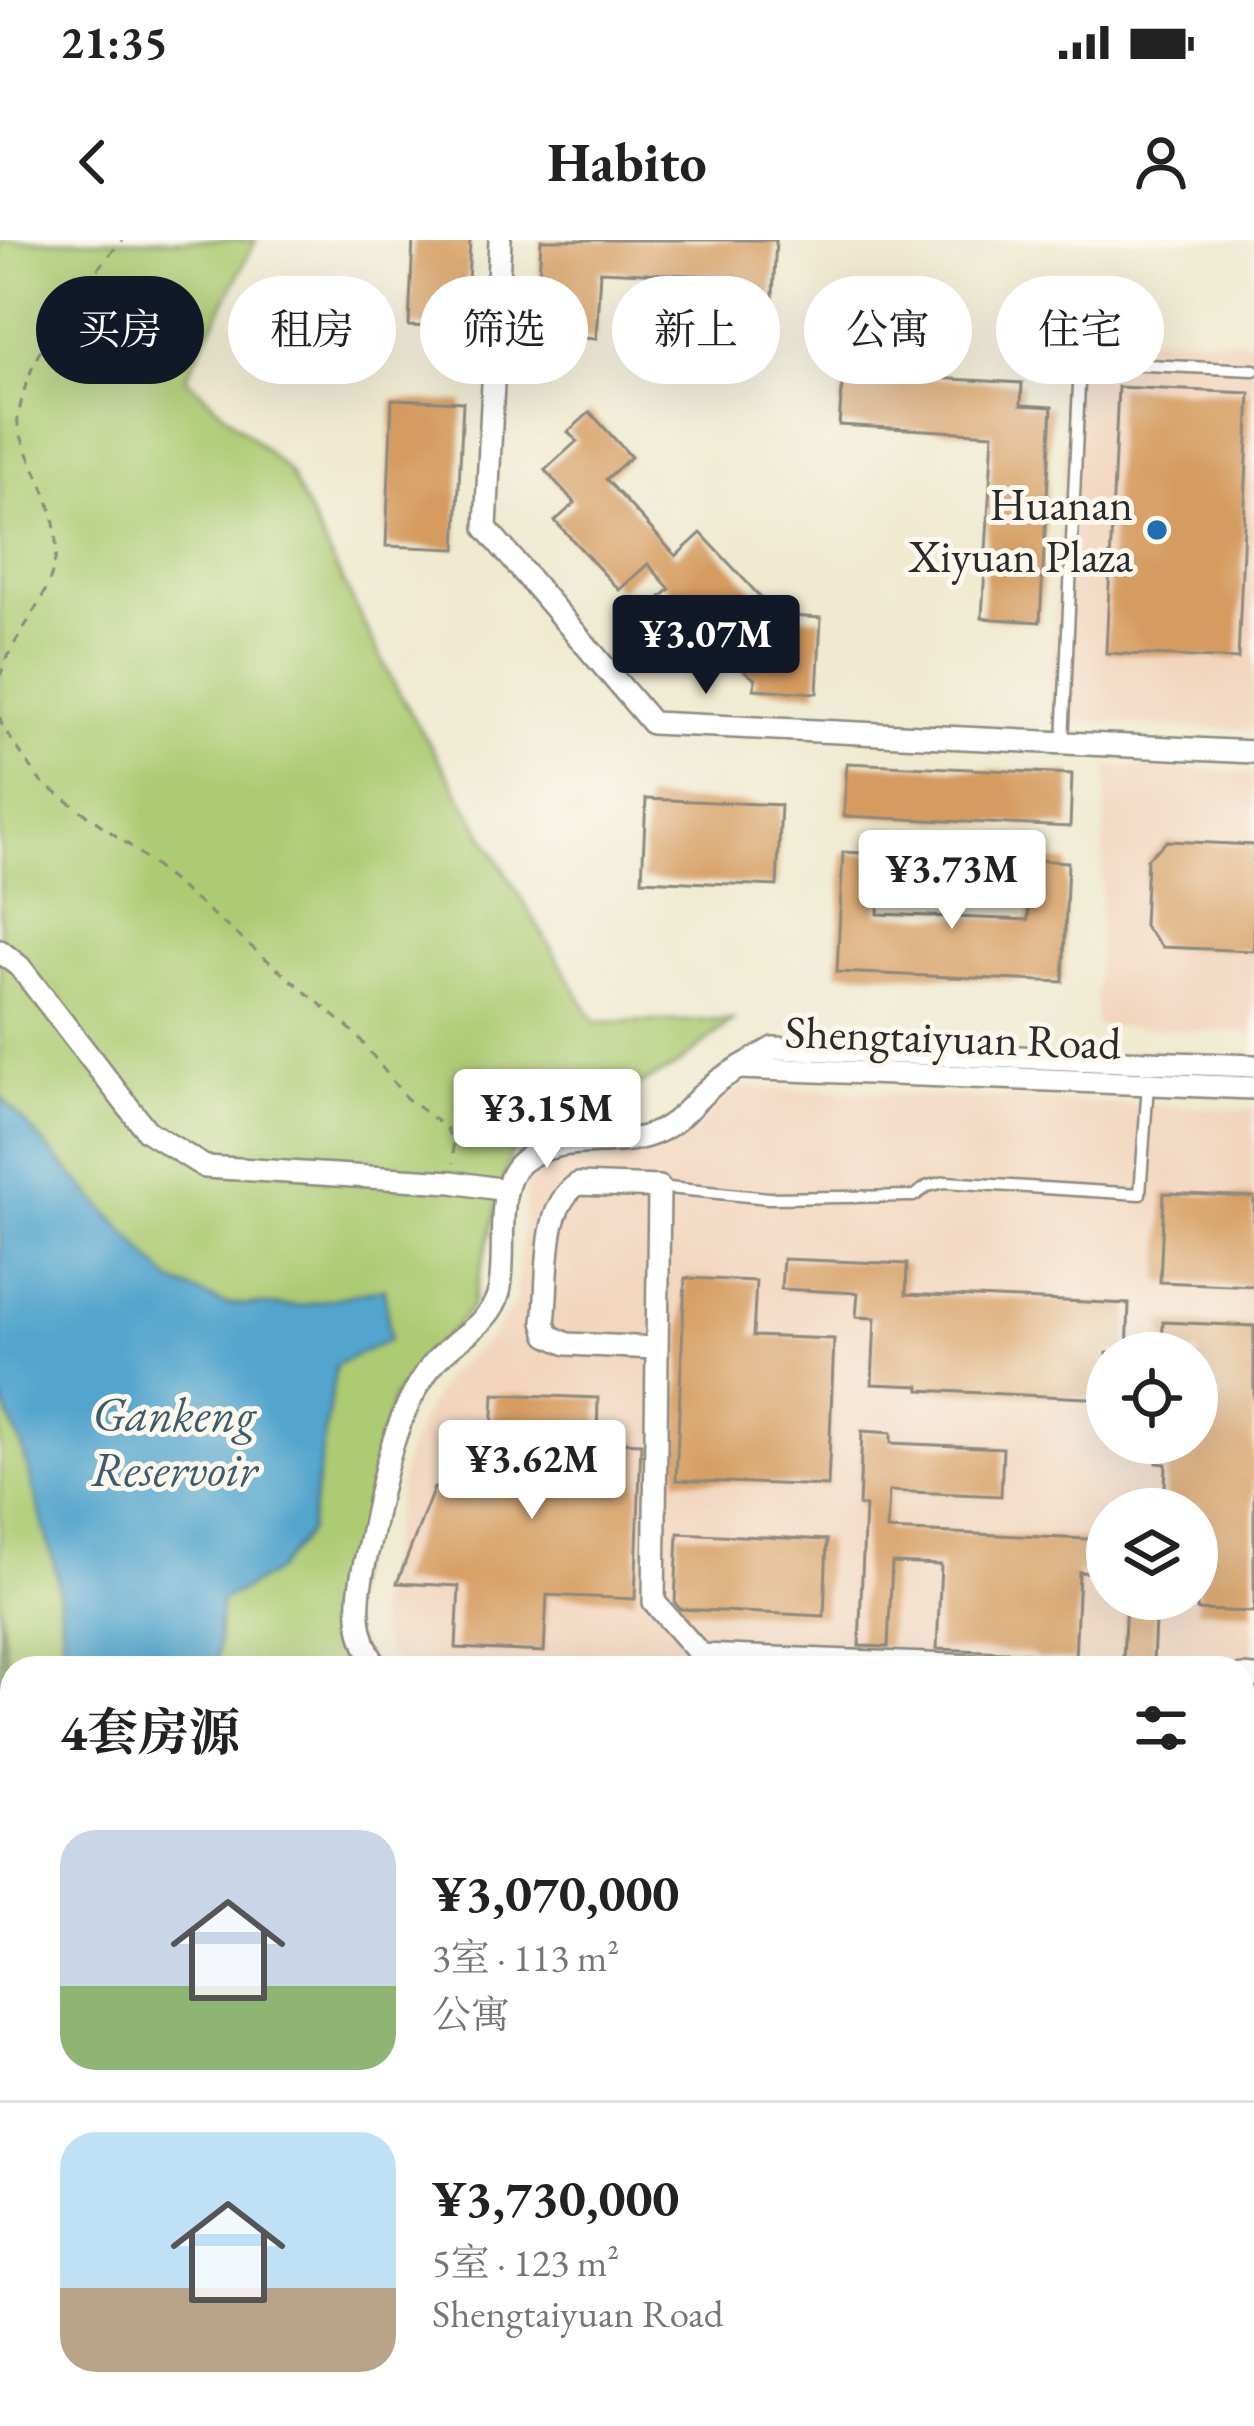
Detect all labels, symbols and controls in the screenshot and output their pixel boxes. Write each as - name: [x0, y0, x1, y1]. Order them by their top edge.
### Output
- text: 21:35: [60, 13, 168, 71]
- text: Habito: [547, 127, 707, 197]
- icon: back: [60, 129, 126, 195]
- icon: person: [1128, 129, 1194, 195]
- chip: 买房: [36, 276, 204, 384]
- chip: 租房: [228, 276, 396, 384]
- chip: 筛选: [420, 276, 588, 384]
- chip: 新上: [612, 276, 780, 384]
- chip: 公寓: [804, 276, 972, 384]
- chip: 住宅: [996, 276, 1164, 384]
- place label: Huanan Xiyuan Plaza: [907, 475, 1133, 585]
- marker: Huanan Xiyuan Plaza: [1144, 517, 1170, 543]
- pin: ¥3.07M: [608, 595, 804, 697]
- text: ¥3.07M: [640, 608, 772, 659]
- pin: ¥3.73M: [854, 830, 1050, 932]
- text: ¥3.73M: [886, 843, 1018, 894]
- street label: Shengtaiyuan Road: [784, 1002, 1122, 1072]
- pin: ¥3.15M: [449, 1069, 645, 1171]
- text: ¥3.15M: [481, 1082, 613, 1133]
- map controls: [1086, 1332, 1218, 1620]
- button: locate: [1086, 1332, 1218, 1464]
- water label: Gankeng Reservoir: [91, 1383, 260, 1500]
- pin: ¥3.62M: [434, 1420, 630, 1522]
- text: ¥3.62M: [466, 1433, 598, 1484]
- button: layers: [1086, 1488, 1218, 1620]
- icon: filters: [1128, 1695, 1194, 1761]
- text: 4套房源: [60, 1699, 240, 1765]
- text: ¥3,070,000: [432, 1860, 679, 1926]
- icon: home: [156, 1878, 300, 2022]
- text: 3室 · 113 m²: [432, 1932, 619, 1983]
- text: 公寓: [432, 1989, 510, 2040]
- text: ¥3,730,000: [432, 2165, 679, 2231]
- icon: home: [156, 2180, 300, 2324]
- text: 5室 · 123 m²: [432, 2237, 619, 2288]
- text: Shengtaiyuan Road: [432, 2288, 724, 2339]

